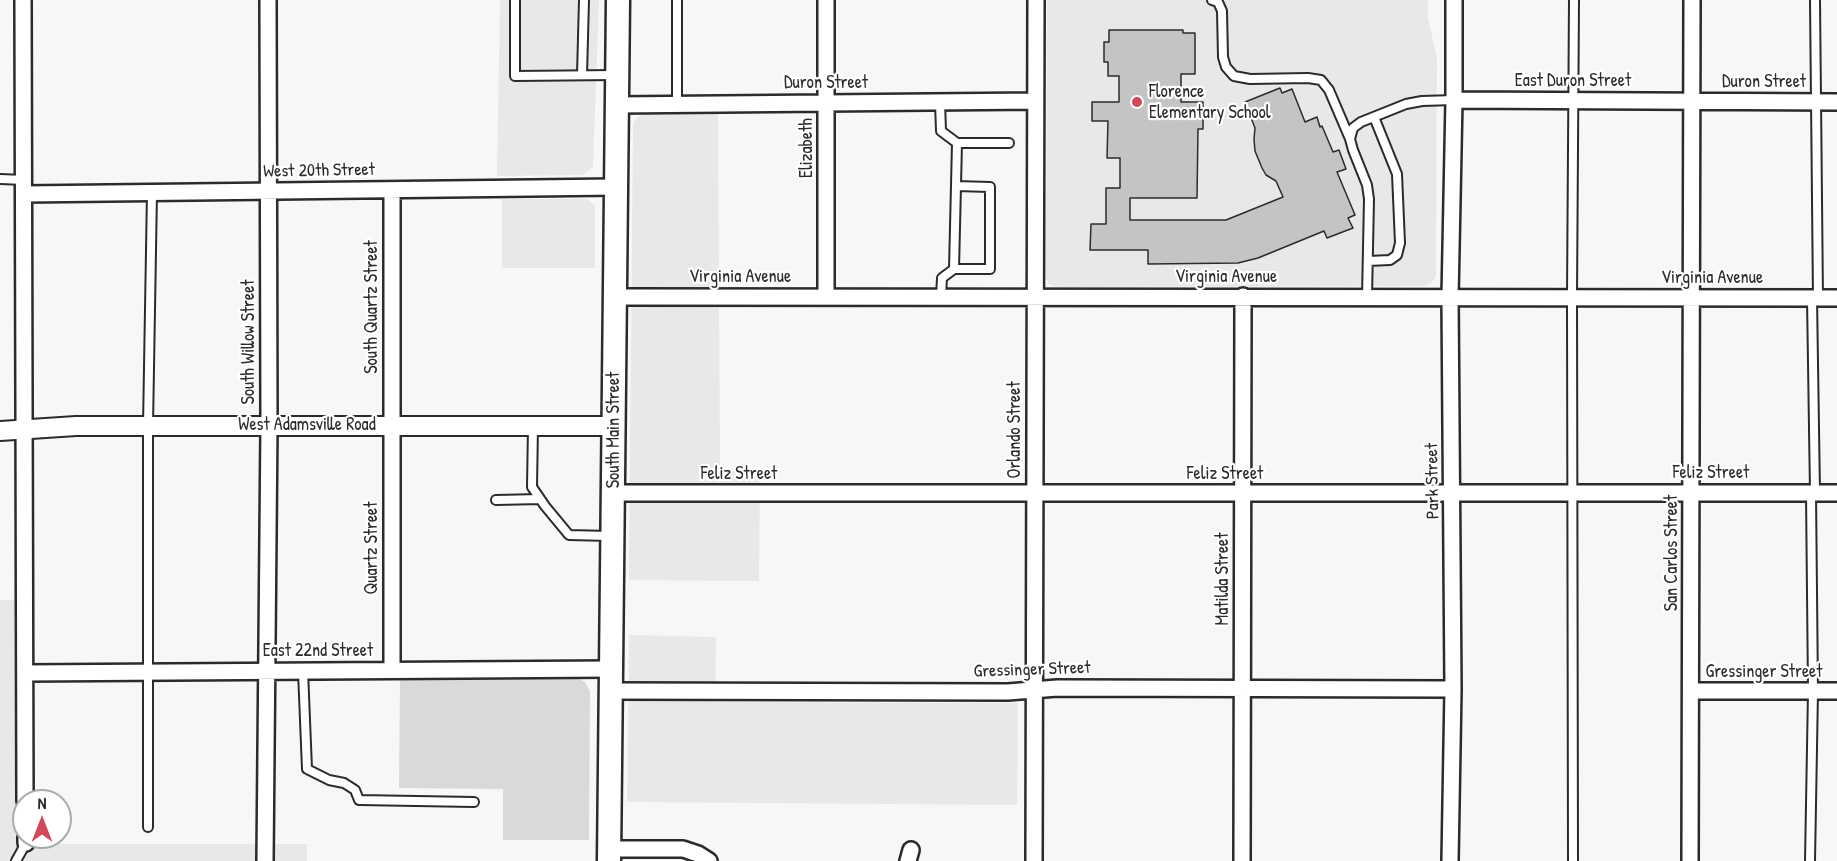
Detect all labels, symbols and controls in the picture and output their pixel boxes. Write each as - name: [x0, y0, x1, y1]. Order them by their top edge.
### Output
- street label: East Duron Street: [1515, 70, 1631, 92]
- street label: Duron Street: [1722, 71, 1806, 93]
- street label: Duron Street: [784, 72, 868, 94]
- place label: Florence Elementary School: [1149, 81, 1270, 124]
- marker: Florence Elementary School: [1130, 95, 1144, 109]
- street label: Elizabeth: [796, 118, 818, 178]
- street label: West 20th Street: [263, 159, 375, 183]
- street label: South Quartz Street: [361, 240, 383, 374]
- street label: Virginia Avenue: [689, 266, 791, 288]
- street label: Virginia Avenue: [1175, 266, 1277, 288]
- street label: Virginia Avenue: [1661, 267, 1763, 289]
- street label: South Willow Street: [238, 279, 260, 405]
- street label: South Main Street: [603, 372, 625, 488]
- street label: Orlando Street: [1004, 381, 1026, 479]
- street label: West Adamsville Road: [238, 414, 376, 436]
- street label: Park Street: [1422, 443, 1444, 519]
- street label: Feliz Street: [1673, 462, 1749, 484]
- street label: Feliz Street: [701, 463, 777, 485]
- street label: Feliz Street: [1187, 463, 1263, 485]
- street label: San Carlos Street: [1661, 495, 1683, 611]
- street label: Quartz Street: [361, 502, 383, 594]
- street label: Matilda Street: [1212, 533, 1234, 625]
- street label: East 22nd Street: [263, 640, 373, 662]
- street label: Gressinger Street: [973, 657, 1091, 683]
- street label: Gressinger Street: [1706, 661, 1822, 683]
- north arrow: [12, 789, 72, 849]
- text: N: [38, 792, 46, 814]

